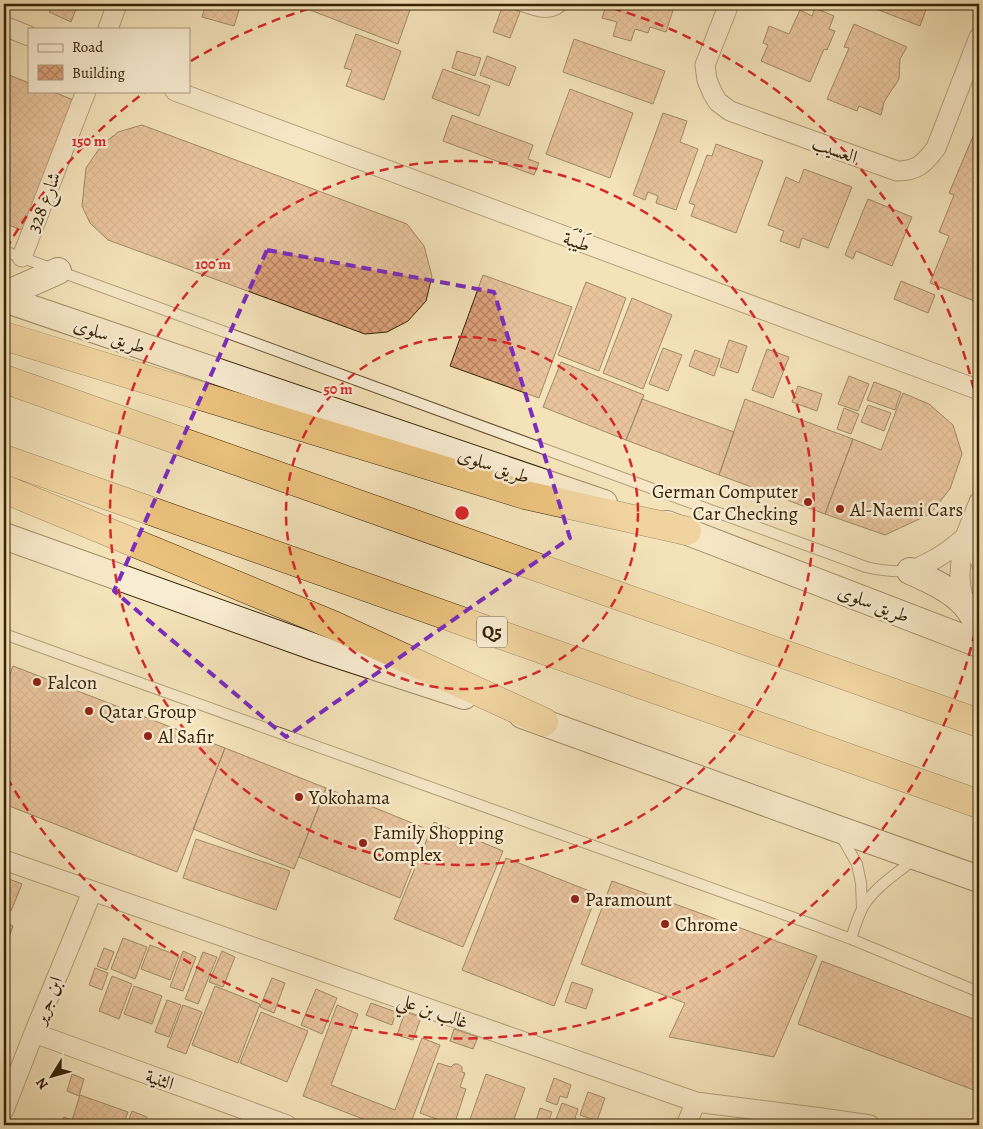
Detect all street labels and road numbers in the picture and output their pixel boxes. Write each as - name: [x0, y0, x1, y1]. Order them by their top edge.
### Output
- street label: العسيب: [808, 130, 861, 170]
- street label: شارع 328: [21, 168, 69, 237]
- street label: طَيْبَة: [559, 223, 595, 259]
- street label: طريق سلوى: [70, 311, 149, 360]
- street label: طريق سلوى: [454, 441, 533, 490]
- street label: طريق سلوى: [834, 578, 913, 629]
- road number: Q5: [477, 616, 507, 648]
- street label: ابن جرير: [26, 973, 69, 1030]
- street label: غالب بن علي: [392, 987, 472, 1040]
- street label: الثنية: [142, 1063, 178, 1097]

